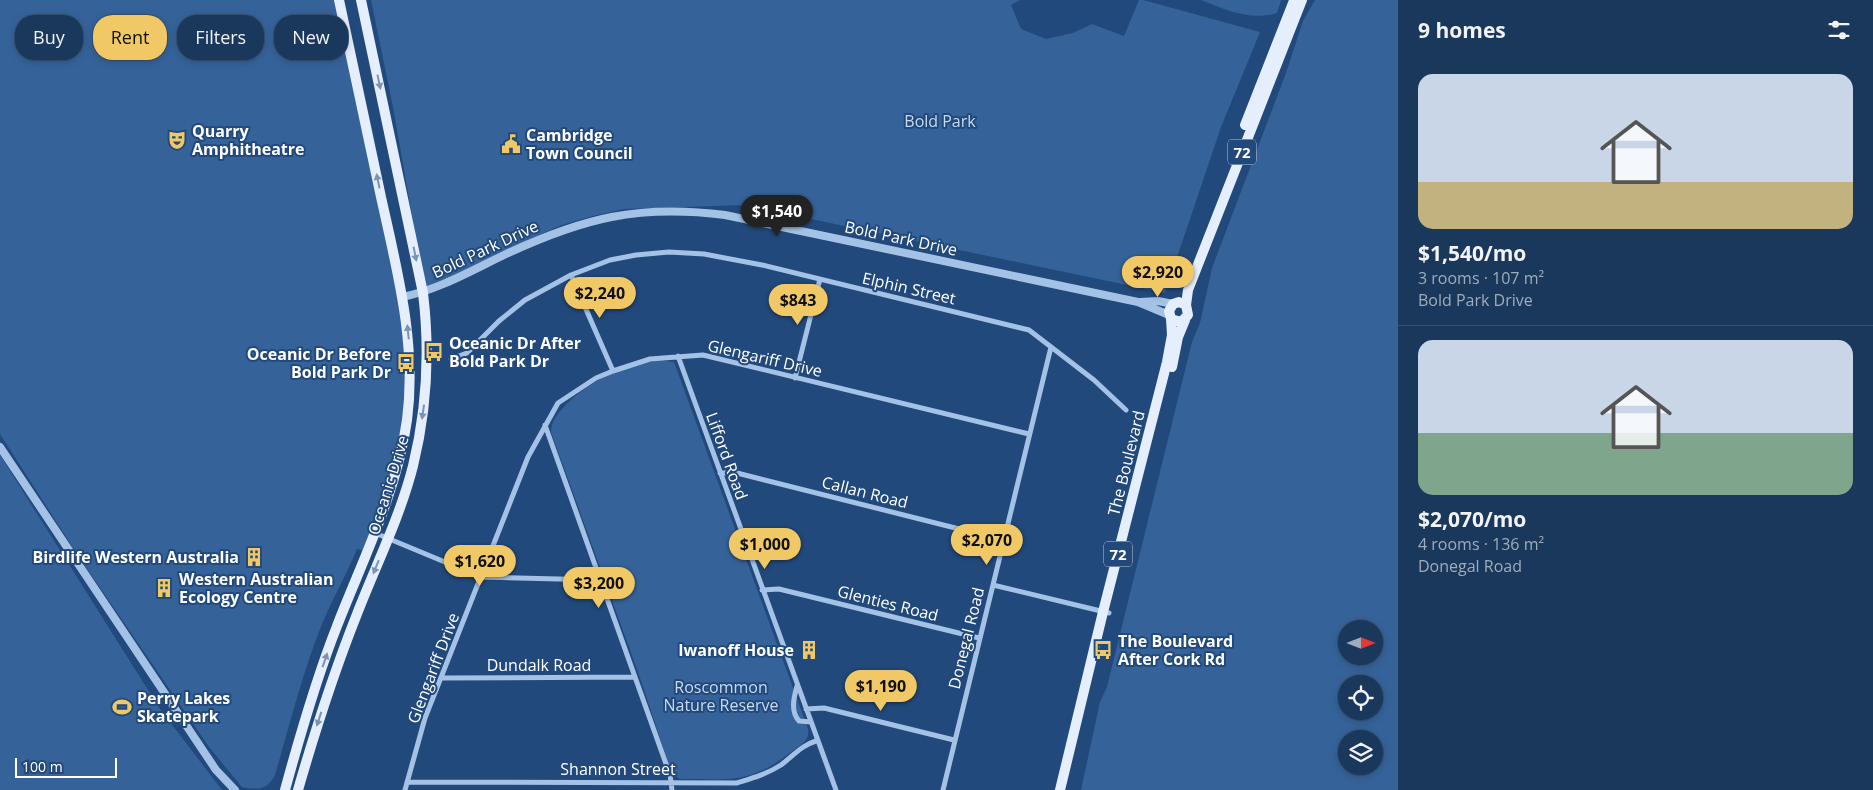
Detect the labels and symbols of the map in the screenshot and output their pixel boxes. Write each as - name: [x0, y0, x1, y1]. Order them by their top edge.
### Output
- one-way arrow: [375, 74, 383, 89]
- park label: Bold Park: [904, 110, 976, 132]
- place label: Quarry Amphitheatre: [192, 120, 305, 160]
- place label: Cambridge Town Council: [526, 124, 633, 164]
- theatre icon: Quarry Amphitheatre: [166, 129, 188, 151]
- public building icon: Cambridge Town Council: [500, 133, 522, 155]
- road number: 72: [1228, 140, 1256, 164]
- one-way arrow: [374, 174, 382, 189]
- pin: $1,540: [736, 194, 818, 237]
- street label: Bold Park Drive: [428, 215, 542, 283]
- street label: Bold Park Drive: [843, 215, 959, 261]
- one-way arrow: [412, 247, 420, 263]
- pin: $2,920: [1117, 256, 1199, 298]
- street label: Elphin Street: [860, 267, 958, 309]
- pin: $2,240: [559, 276, 641, 319]
- pin: $843: [768, 284, 828, 326]
- one-way arrow: [403, 324, 411, 340]
- place label: Oceanic Dr After Bold Park Dr: [449, 332, 581, 372]
- street label: Glengariff Drive: [706, 334, 824, 382]
- bus stop icon: Oceanic Dr After Bold Park Dr: [423, 341, 445, 363]
- place label: Oceanic Dr Before Bold Park Dr: [247, 343, 391, 383]
- bus stop icon: Oceanic Dr Before Bold Park Dr: [395, 352, 417, 374]
- one-way arrow: [419, 404, 427, 420]
- street label: The Boulevard: [1102, 408, 1150, 518]
- street label: Lifford Road: [701, 409, 753, 503]
- street label: Oceanic Drive: [362, 433, 414, 537]
- street label: Callan Road: [820, 471, 910, 513]
- pin: $2,070: [946, 524, 1028, 566]
- pin: $1,000: [724, 528, 806, 570]
- road number: 72: [1104, 542, 1132, 566]
- pin: $1,620: [439, 544, 521, 587]
- place label: Birdlife Western Australia: [32, 546, 239, 568]
- building icon: Birdlife Western Australia: [243, 546, 265, 568]
- one-way arrow: [372, 560, 380, 575]
- pin: $3,200: [558, 566, 640, 609]
- place label: Western Australian Ecology Centre: [179, 568, 334, 608]
- building icon: Western Australian Ecology Centre: [153, 577, 175, 599]
- street label: Glenties Road: [835, 580, 941, 626]
- street label: Donegal Road: [943, 585, 989, 691]
- street label: Glengariff Drive: [402, 610, 464, 726]
- north arrow: [1338, 620, 1382, 665]
- place label: The Boulevard After Cork Rd: [1118, 630, 1233, 670]
- place label: Iwanoff House: [678, 639, 794, 661]
- building icon: Iwanoff House: [798, 639, 820, 661]
- bus stop icon: The Boulevard After Cork Rd: [1092, 639, 1114, 661]
- one-way arrow: [321, 652, 329, 667]
- street label: Dundalk Road: [487, 654, 591, 676]
- pin: $1,190: [840, 670, 922, 712]
- park label: Roscommon Nature Reserve: [663, 676, 779, 716]
- place label: Perry Lakes Skatepark: [137, 687, 230, 727]
- sports icon: Perry Lakes Skatepark: [111, 696, 133, 718]
- one-way arrow: [315, 712, 323, 727]
- scale bar: [15, 755, 118, 778]
- street label: Shannon Street: [560, 758, 676, 780]

